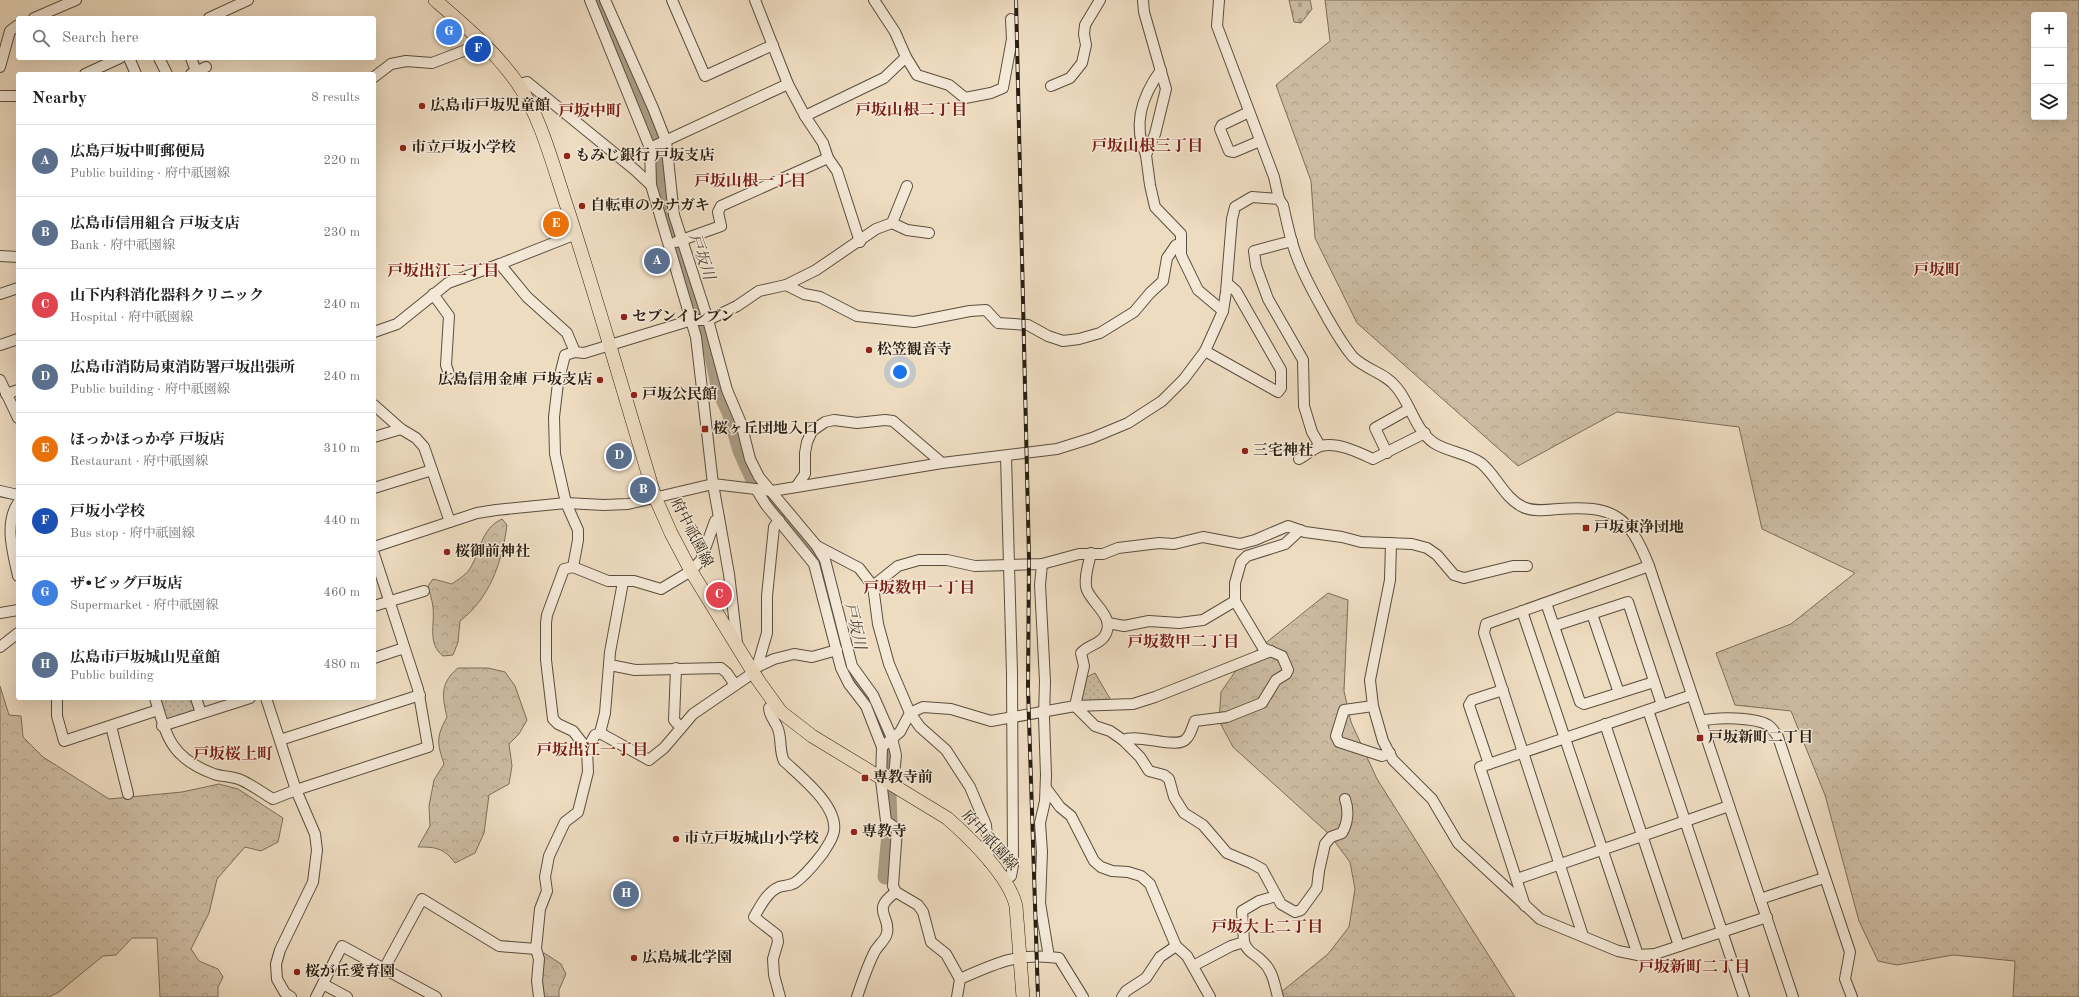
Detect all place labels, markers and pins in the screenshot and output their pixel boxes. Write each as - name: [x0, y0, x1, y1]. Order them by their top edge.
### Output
- pin: G: [436, 17, 462, 47]
- pin: F: [465, 34, 491, 64]
- place label: 広島市戸坂児童館: [430, 97, 550, 114]
- marker: 広島市戸坂児童館: [417, 101, 427, 111]
- place label: 市立戸坂小学校: [411, 139, 516, 156]
- marker: 市立戸坂小学校: [398, 143, 408, 153]
- place label: もみじ銀行 戸坂支店: [575, 147, 714, 164]
- marker: もみじ銀行 戸坂支店: [562, 151, 572, 161]
- place label: 自転車のカナガキ: [590, 197, 710, 214]
- marker: 自転車のカナガキ: [577, 201, 587, 211]
- pin: E: [543, 209, 569, 239]
- pin: A: [644, 246, 670, 276]
- place label: セブンイレブン: [632, 308, 735, 325]
- marker: セブンイレブン: [619, 312, 629, 322]
- place label: 松笠観音寺: [877, 341, 952, 358]
- marker: 松笠観音寺: [864, 345, 874, 355]
- place label: 広島信用金庫 戸坂支店: [438, 371, 592, 388]
- marker: 広島信用金庫 戸坂支店: [595, 375, 605, 385]
- place label: 戸坂公民館: [642, 386, 717, 403]
- marker: 戸坂公民館: [629, 390, 639, 400]
- place label: 桜ヶ丘団地入口: [713, 420, 818, 437]
- marker: 桜ヶ丘団地入口: [700, 424, 710, 434]
- pin: D: [606, 441, 632, 471]
- place label: 三宅神社: [1253, 442, 1313, 459]
- marker: 三宅神社: [1240, 446, 1250, 456]
- pin: B: [630, 475, 656, 505]
- place label: 戸坂東浄団地: [1594, 518, 1684, 536]
- marker: 戸坂東浄団地: [1581, 523, 1591, 533]
- place label: 桜御前神社: [455, 543, 530, 560]
- marker: 桜御前神社: [442, 547, 452, 557]
- pin: C: [706, 580, 732, 610]
- place label: 戸坂新町二丁目: [1708, 729, 1813, 746]
- marker: 戸坂新町二丁目: [1695, 733, 1705, 743]
- place label: 専教寺前: [873, 769, 933, 786]
- marker: 専教寺前: [860, 773, 870, 783]
- place label: 専教寺: [862, 823, 907, 840]
- marker: 専教寺: [849, 827, 859, 837]
- place label: 市立戸坂城山小学校: [684, 830, 819, 847]
- marker: 市立戸坂城山小学校: [671, 834, 681, 844]
- pin: H: [613, 879, 639, 909]
- place label: 広島城北学園: [642, 949, 732, 966]
- marker: 広島城北学園: [629, 953, 639, 963]
- place label: 桜が丘愛育園: [305, 963, 395, 980]
- marker: 桜が丘愛育園: [292, 967, 302, 977]

